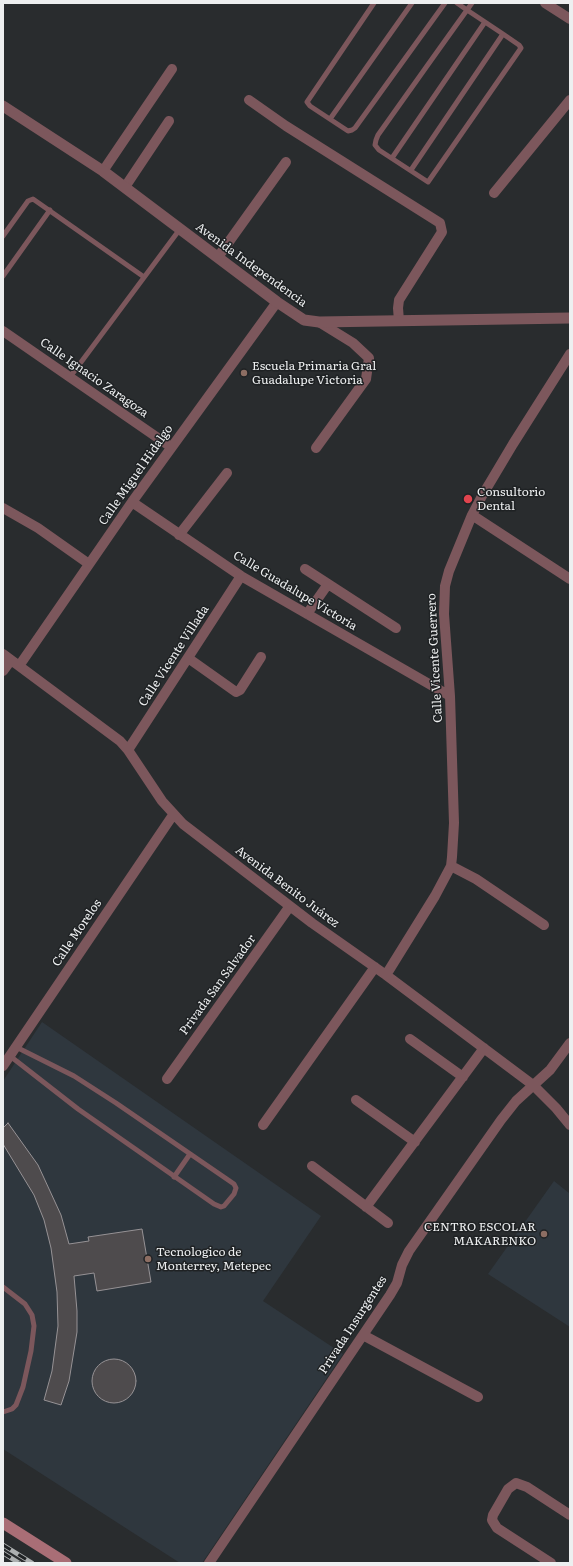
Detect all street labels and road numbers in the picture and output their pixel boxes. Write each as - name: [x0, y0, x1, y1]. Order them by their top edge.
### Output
- street label: Avenida Independencia: [193, 220, 309, 310]
- street label: Calle Ignacio Zaragoza: [37, 335, 151, 421]
- street label: Calle Miguel Hidalgo: [96, 422, 176, 528]
- street label: Calle Guadalupe Victoria: [230, 548, 360, 634]
- street label: Calle Vicente Guerrero: [424, 593, 446, 723]
- street label: Calle Vicente Villada: [136, 603, 212, 709]
- street label: Avenida Benito Juárez: [232, 843, 342, 931]
- street label: Calle Morelos: [49, 897, 105, 969]
- street label: Privada San Salvador: [177, 932, 259, 1038]
- street label: Privada Insurgentes: [316, 1273, 390, 1377]

